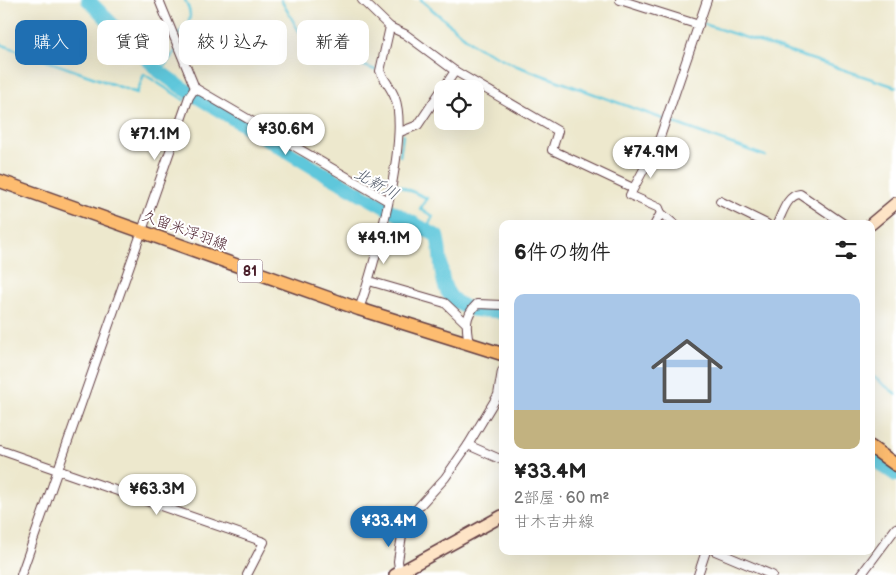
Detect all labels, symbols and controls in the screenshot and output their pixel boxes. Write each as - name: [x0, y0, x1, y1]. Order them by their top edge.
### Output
- chip: 購入: [15, 20, 87, 65]
- chip: 賃貸: [97, 20, 169, 65]
- chip: 絞り込み: [179, 20, 287, 65]
- chip: 新着: [297, 20, 369, 65]
- map controls: [434, 80, 484, 130]
- button: locate: [434, 80, 484, 130]
- pin: ¥30.6M: [245, 114, 327, 156]
- pin: ¥71.1M: [114, 119, 196, 161]
- text: ¥30.6M: [258, 120, 314, 139]
- text: ¥71.1M: [130, 125, 180, 144]
- pin: ¥74.9M: [610, 136, 692, 179]
- text: ¥74.9M: [624, 143, 678, 162]
- water label: 北新川: [351, 164, 402, 204]
- street label: 久留米浮羽線: [139, 206, 230, 255]
- pin: ¥49.1M: [343, 222, 425, 265]
- text: ¥49.1M: [358, 229, 410, 248]
- icon: filters: [832, 236, 860, 264]
- text: 6件の物件: [514, 240, 611, 265]
- road number: 81: [238, 260, 262, 282]
- icon: home: [642, 326, 732, 416]
- text: ¥33.4M: [514, 459, 587, 484]
- pin: ¥63.3M: [116, 474, 198, 516]
- text: ¥63.3M: [129, 480, 185, 499]
- text: 2部屋 · 60 m²: [514, 489, 610, 508]
- pin: ¥33.4M: [348, 506, 430, 548]
- text: ¥33.4M: [361, 512, 417, 531]
- text: 甘木吉井線: [514, 513, 594, 532]

